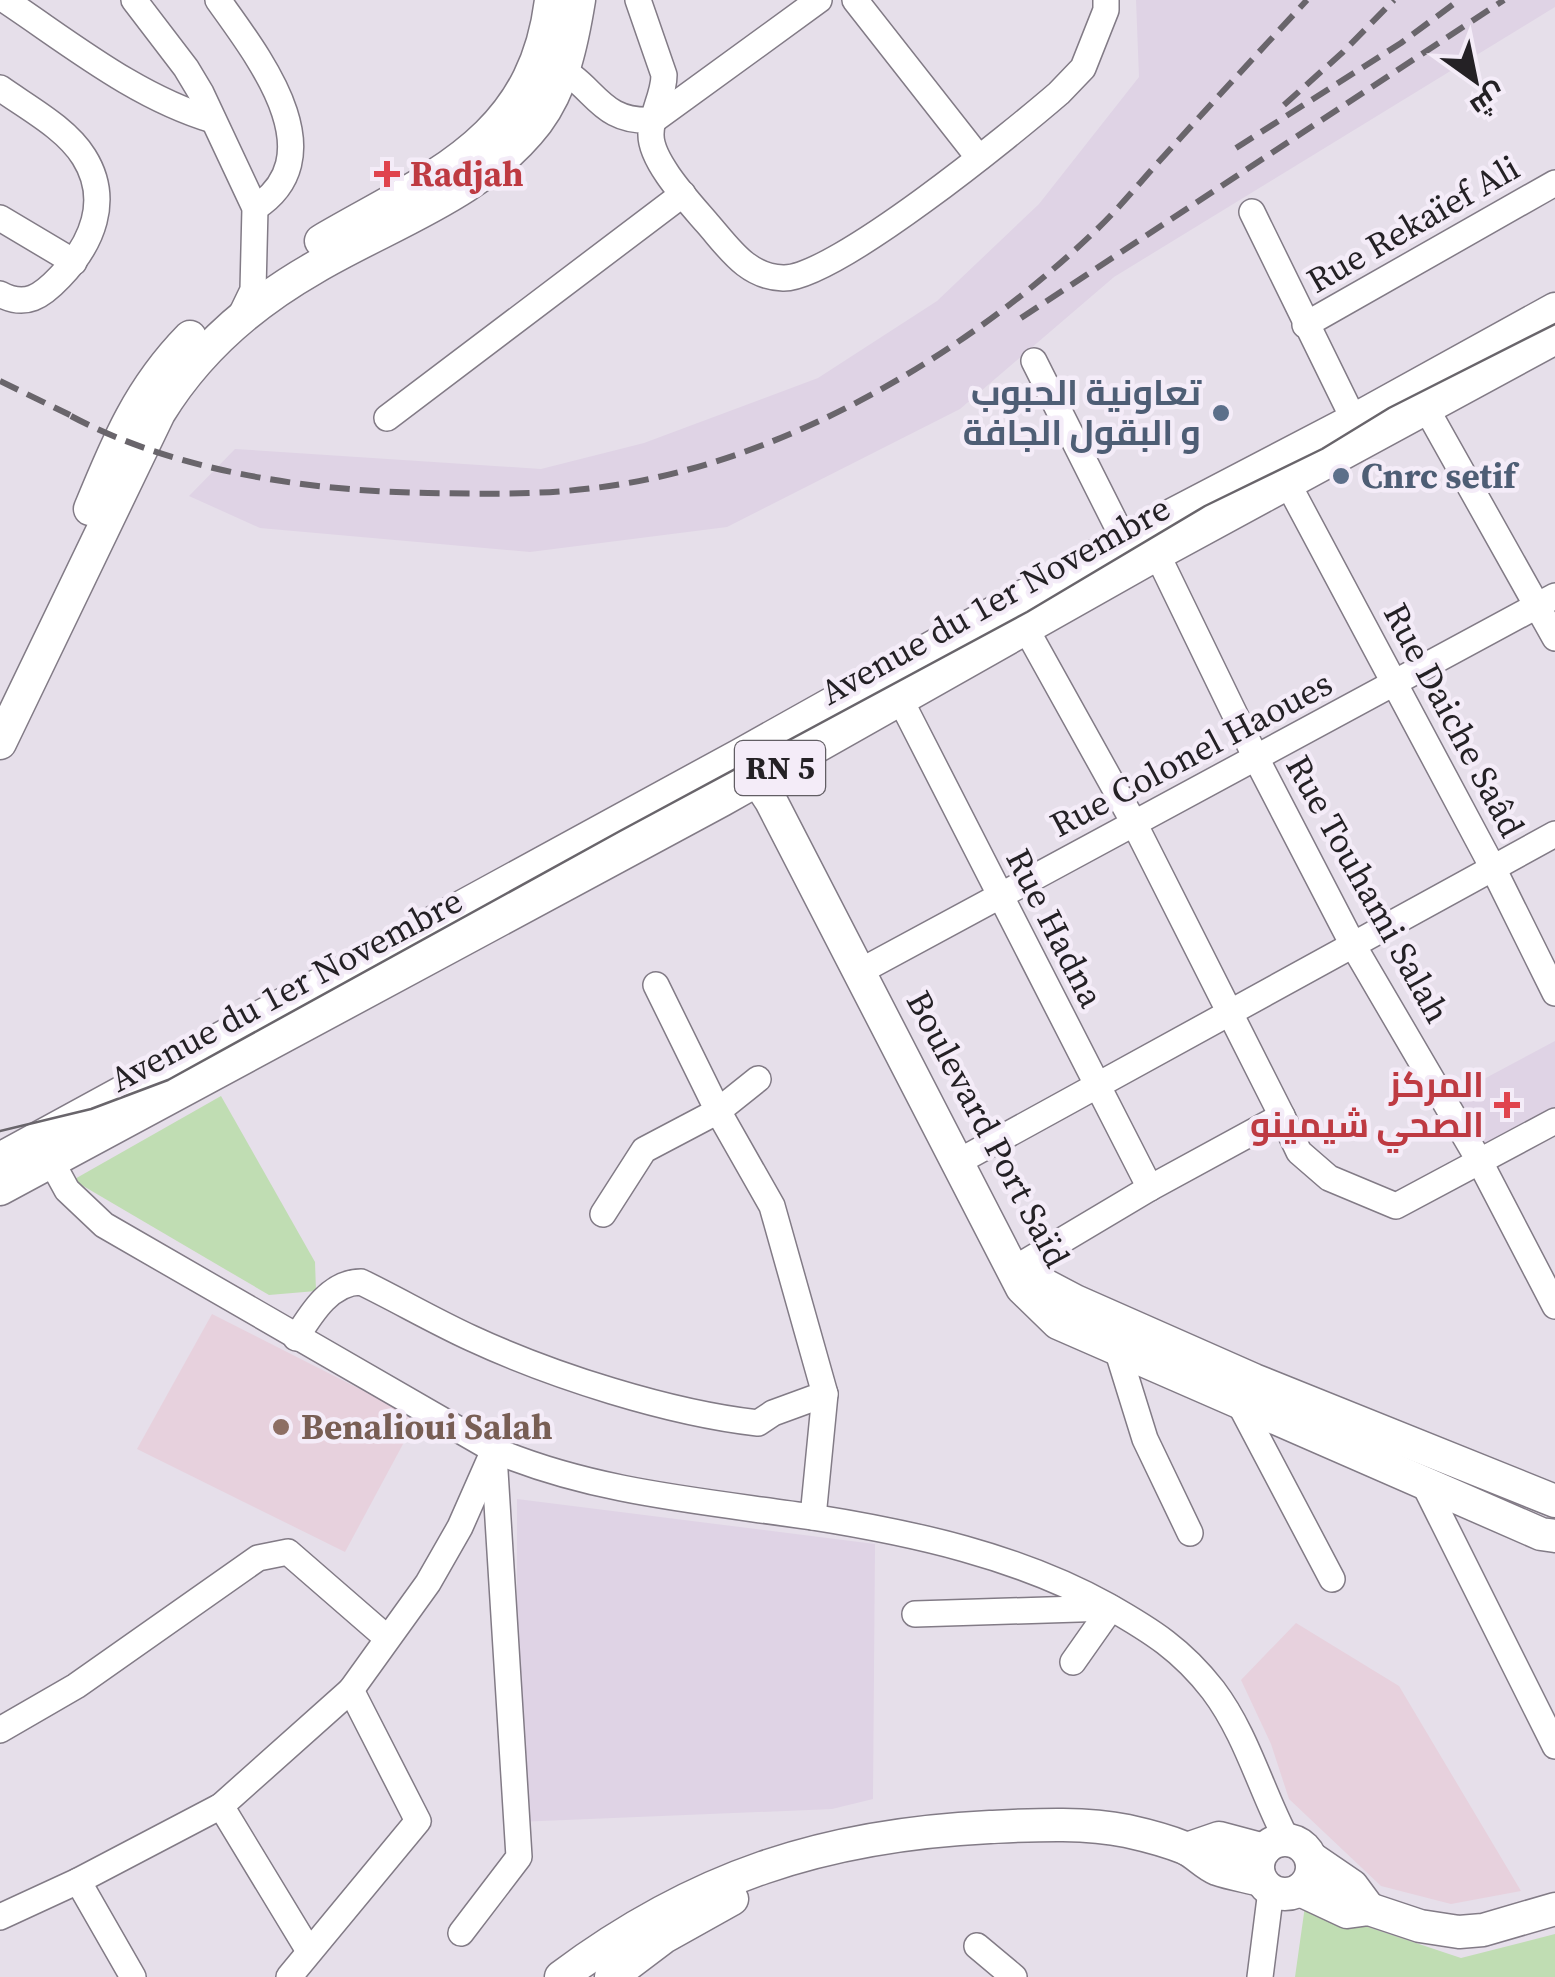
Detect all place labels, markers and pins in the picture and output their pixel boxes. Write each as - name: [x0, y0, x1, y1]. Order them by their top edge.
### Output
- place label: Radjah: [410, 150, 524, 198]
- marker: Radjah: [374, 161, 400, 187]
- place label: تعاونية الحبوب و البقول الجافة: [963, 369, 1202, 457]
- marker: تعاونية الحبوب و البقول الجافة: [1210, 402, 1232, 424]
- place label: Cnrc setif: [1361, 452, 1520, 500]
- marker: Cnrc setif: [1330, 465, 1352, 487]
- place label: المركز الصحي شيمينو: [1250, 1061, 1484, 1153]
- marker: المركز الصحي شيمينو: [1494, 1092, 1520, 1118]
- place label: Benalioui Salah: [301, 1403, 553, 1451]
- marker: Benalioui Salah: [270, 1416, 292, 1438]

